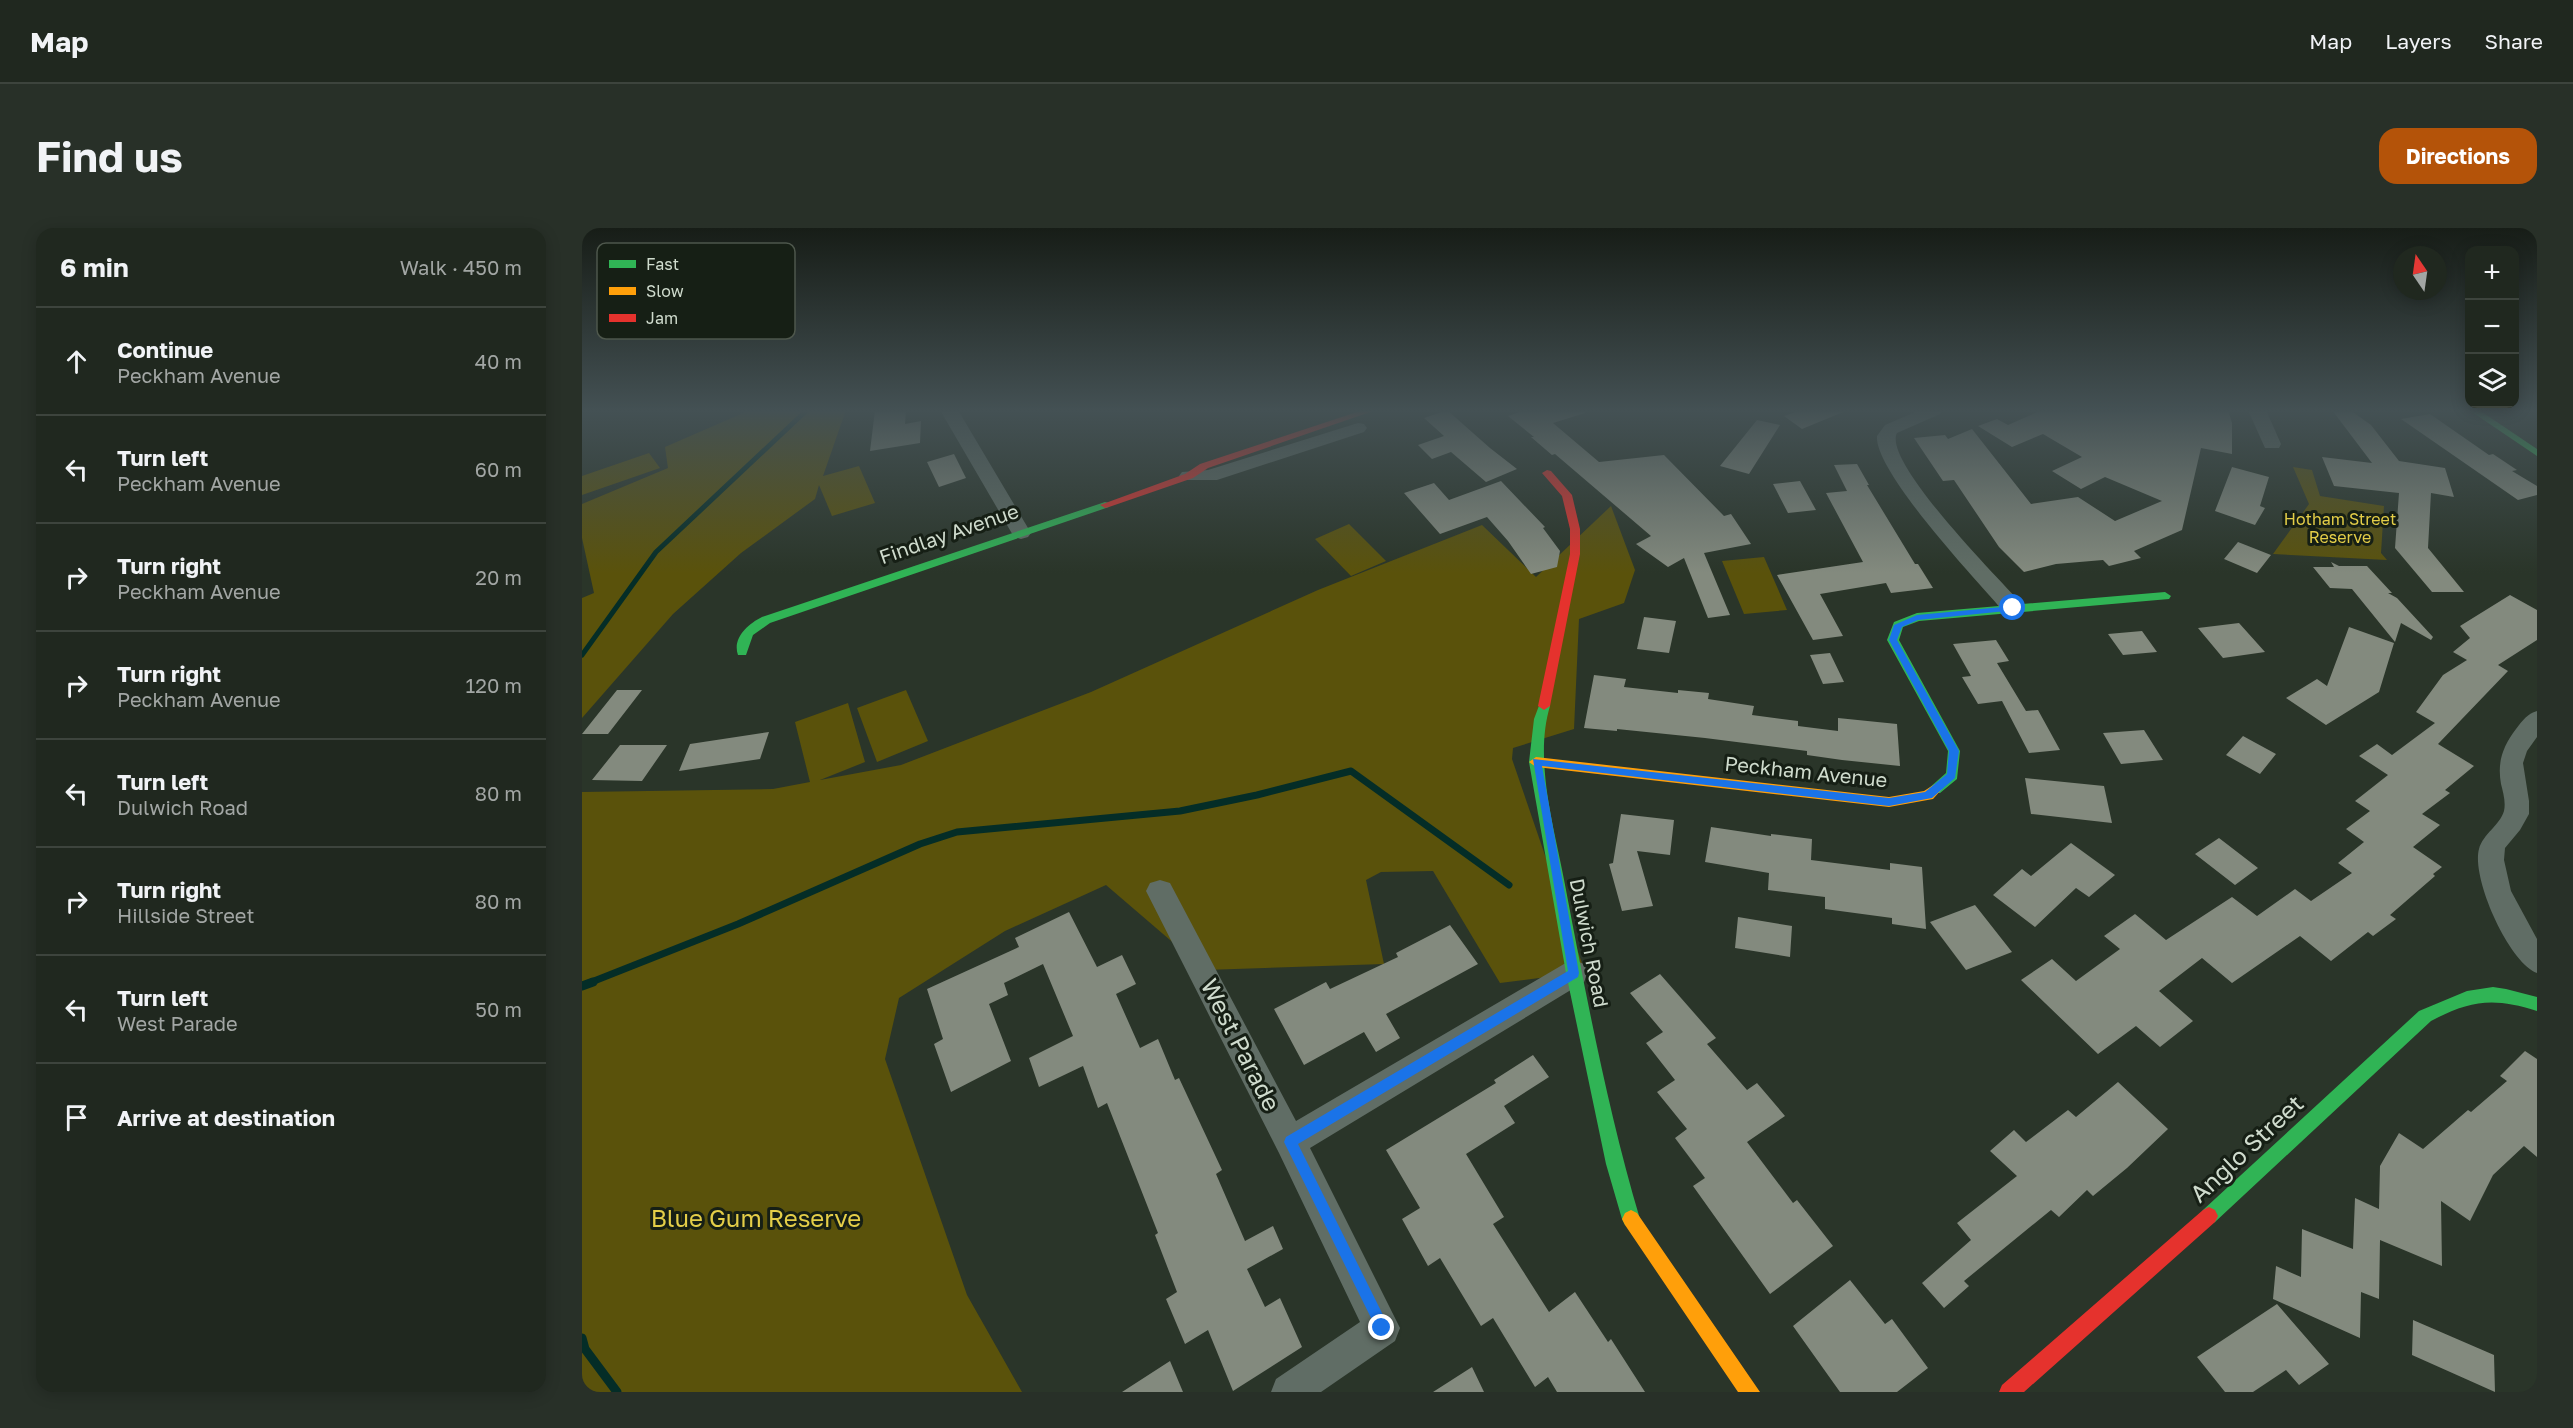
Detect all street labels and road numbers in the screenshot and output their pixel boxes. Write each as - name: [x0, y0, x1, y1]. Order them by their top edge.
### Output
- street label: Findlay Avenue: [876, 498, 1022, 568]
- street label: Peckham Avenue: [1723, 751, 1889, 791]
- street label: Dulwich Road: [1566, 876, 1614, 1009]
- street label: West Parade: [1196, 973, 1287, 1115]
- street label: Anglo Street: [2183, 1088, 2309, 1208]

